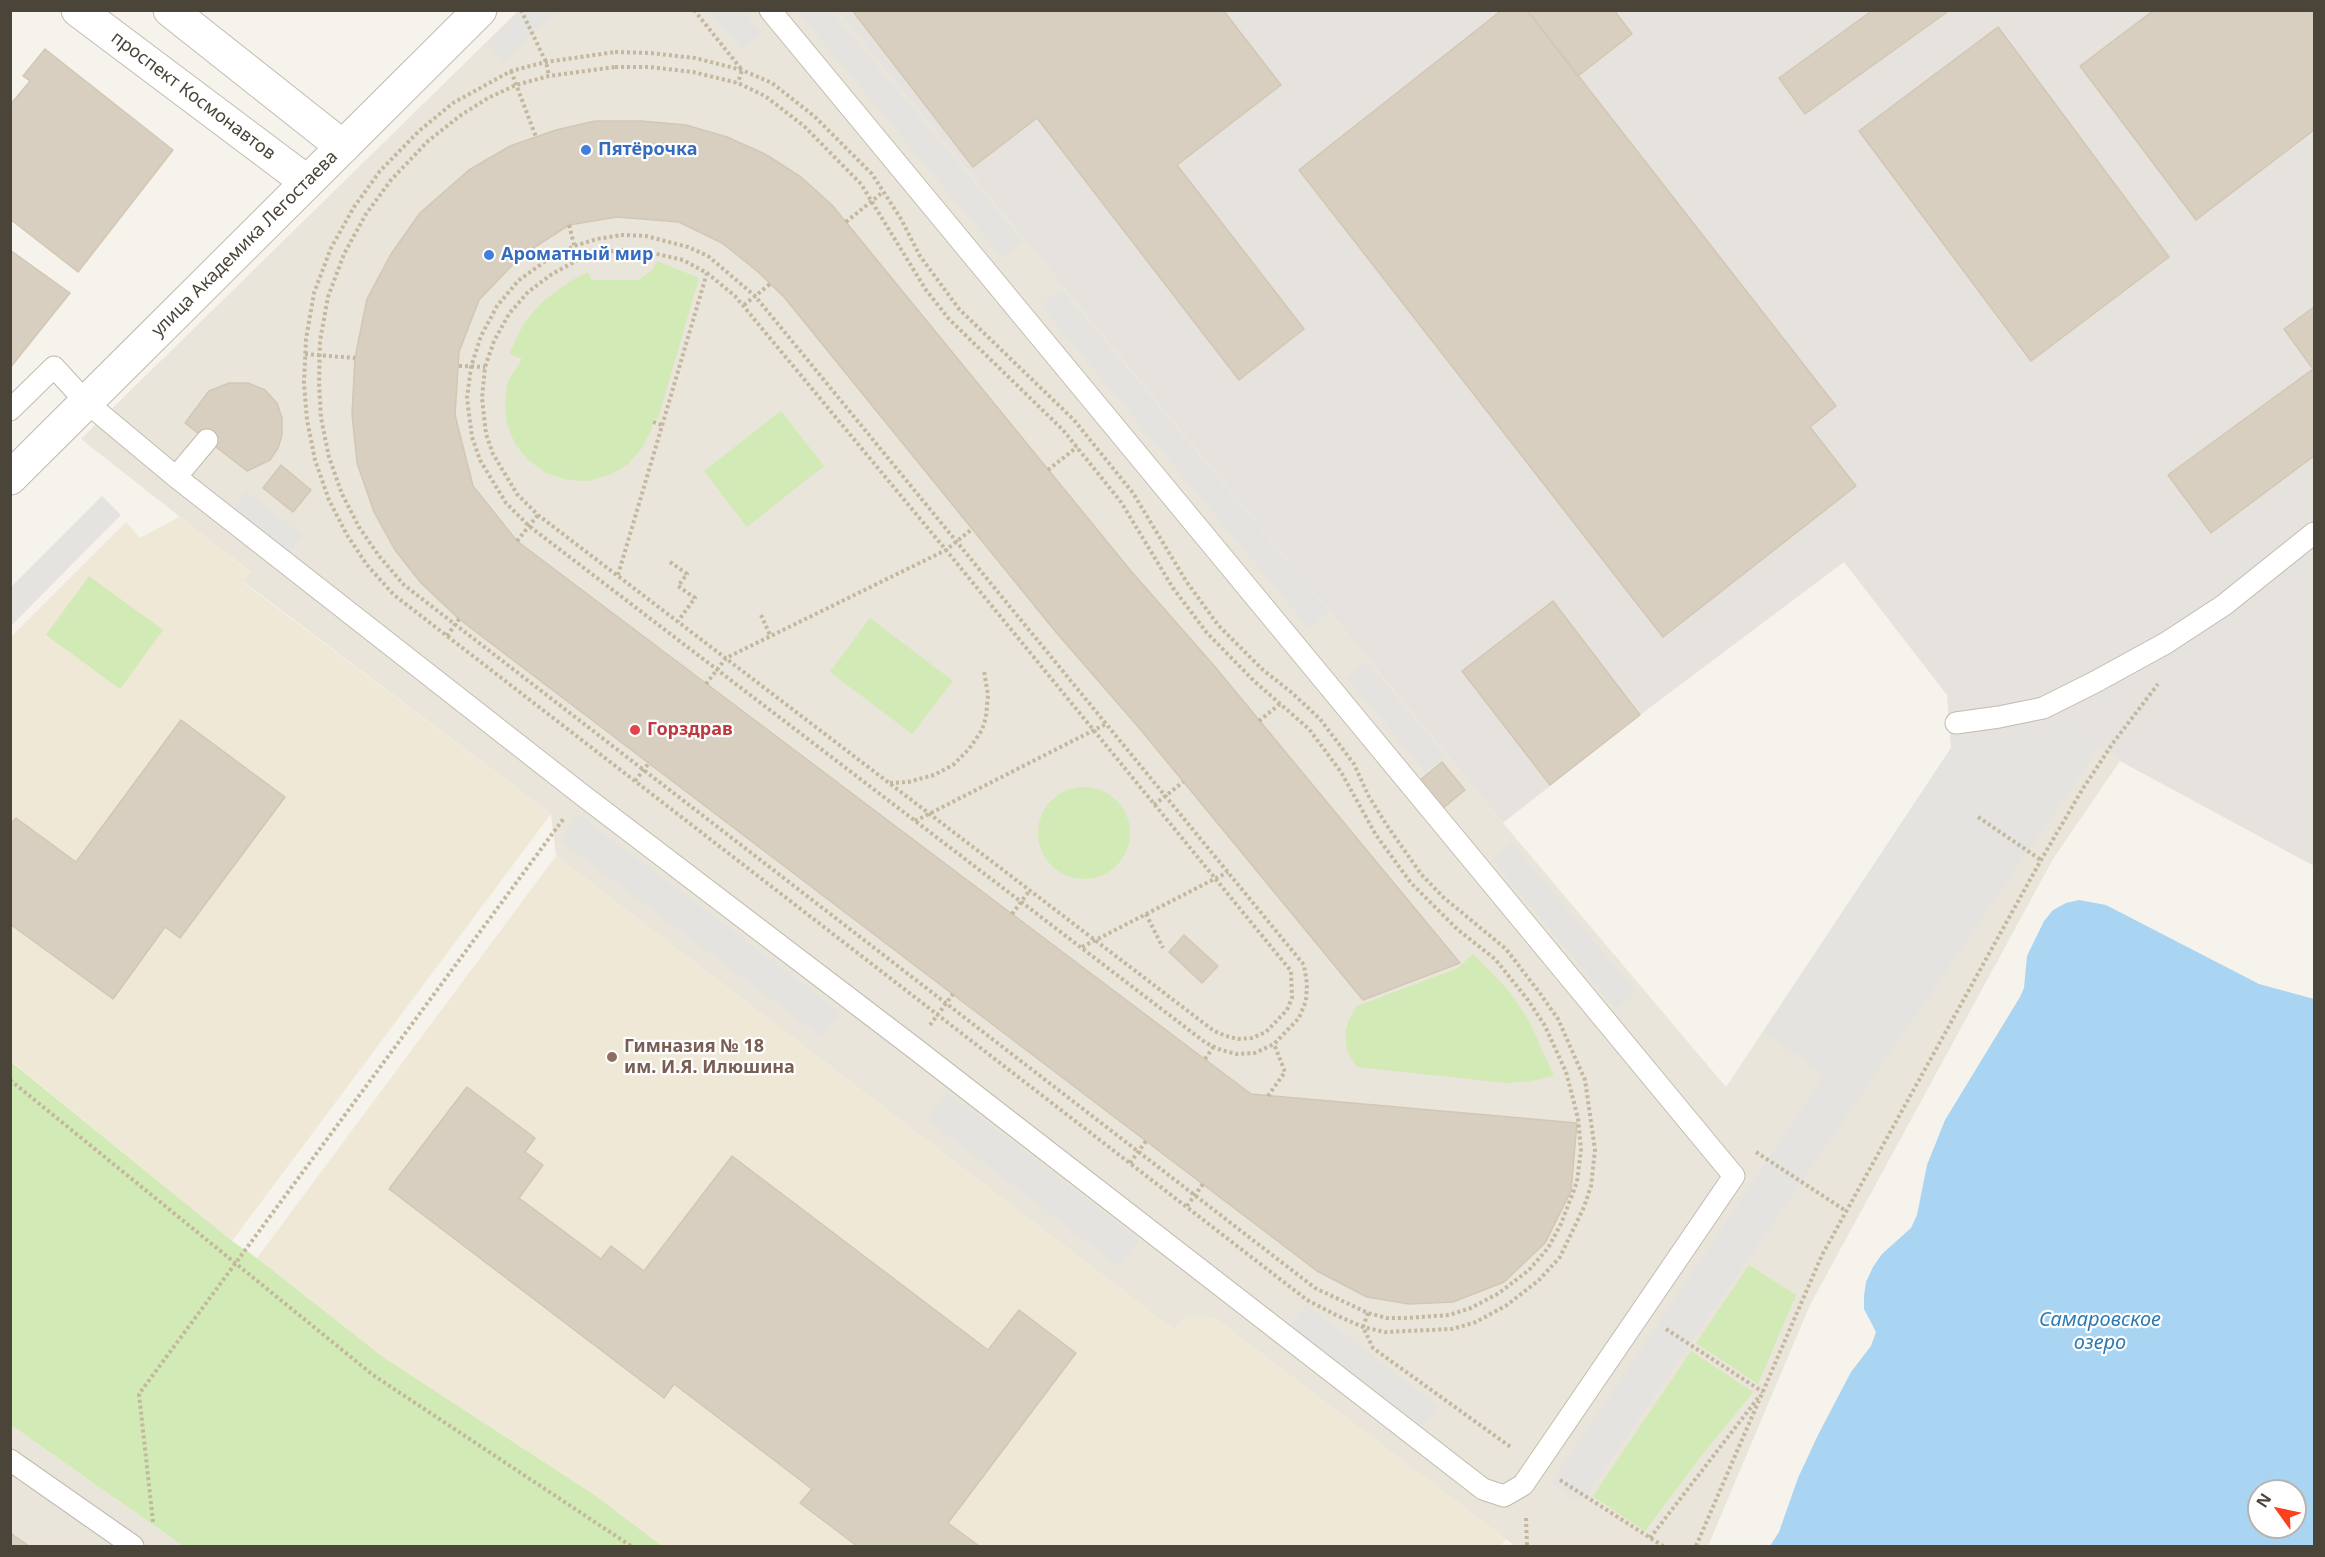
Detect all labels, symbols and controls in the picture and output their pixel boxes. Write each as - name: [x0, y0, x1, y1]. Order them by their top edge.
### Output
- street label: проспект Космонавтов: [107, 27, 279, 165]
- place label: Пятёрочка: [598, 139, 697, 161]
- marker: Пятёрочка: [579, 143, 593, 157]
- street label: улица Академика Легостаева: [147, 146, 343, 342]
- place label: Ароматный мир: [501, 244, 653, 266]
- marker: Ароматный мир: [482, 248, 496, 262]
- place label: Горздрав: [647, 719, 733, 741]
- marker: Горздрав: [628, 723, 642, 737]
- place label: Гимназия № 18 им. И.Я. Илюшина: [624, 1036, 795, 1078]
- marker: Гимназия № 18 им. И.Я. Илюшина: [605, 1050, 619, 1064]
- water label: Самаровское озеро: [2039, 1308, 2161, 1355]
- north arrow: [2247, 1479, 2307, 1539]
- text: N: [2251, 1489, 2276, 1512]

